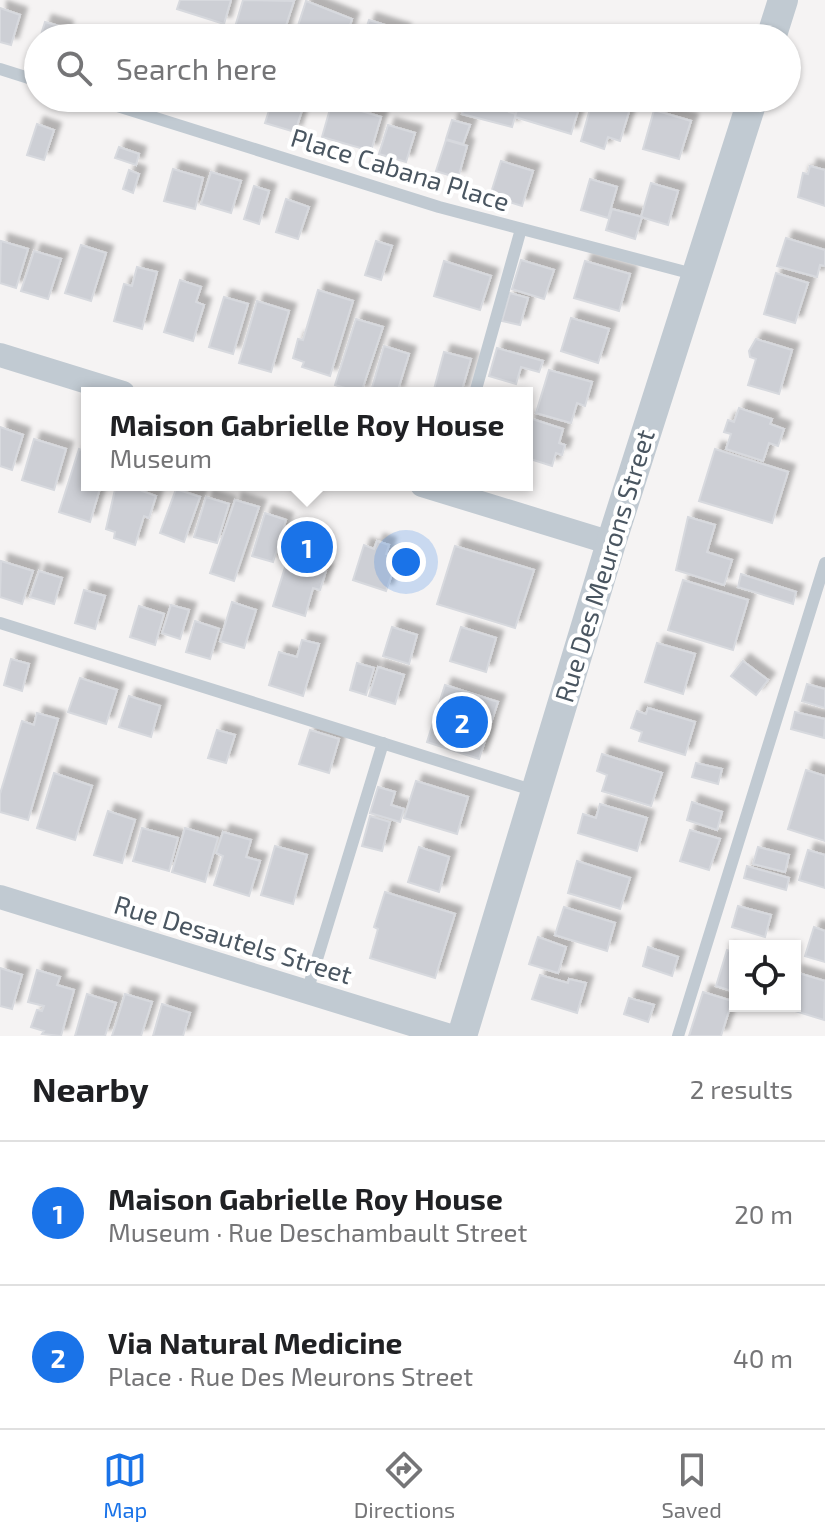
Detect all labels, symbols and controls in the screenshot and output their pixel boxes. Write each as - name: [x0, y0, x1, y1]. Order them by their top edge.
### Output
- search box: [24, 24, 801, 112]
- icon: search: [52, 46, 96, 90]
- text: Search here: [116, 50, 277, 86]
- street label: Place Cabana Place: [287, 121, 513, 217]
- popup: [81, 387, 533, 491]
- text: Maison Gabrielle Roy House: [110, 406, 504, 442]
- street label: Rue Des Meurons Street: [547, 425, 660, 706]
- text: Museum: [110, 442, 212, 473]
- pin: 1: [281, 517, 333, 577]
- your location: [386, 542, 426, 582]
- pin: 2: [436, 692, 488, 752]
- street label: Rue Desautels Street: [111, 888, 356, 990]
- map controls: [729, 940, 801, 1012]
- button: locate: [729, 940, 801, 1012]
- text: Nearby: [32, 1068, 149, 1109]
- text: 2 results: [690, 1073, 793, 1104]
- text: Maison Gabrielle Roy House: [108, 1180, 503, 1216]
- text: 1: [52, 1198, 64, 1229]
- text: 20 m: [734, 1198, 793, 1229]
- text: Museum · Rue Deschambault Street: [108, 1216, 527, 1247]
- text: Via Natural Medicine: [108, 1324, 402, 1360]
- text: 2: [50, 1342, 66, 1373]
- text: 40 m: [733, 1342, 793, 1373]
- text: Place · Rue Des Meurons Street: [108, 1360, 473, 1391]
- tab: Map: [103, 1448, 147, 1522]
- tab: Directions: [354, 1448, 455, 1522]
- tab: Saved: [661, 1448, 722, 1522]

